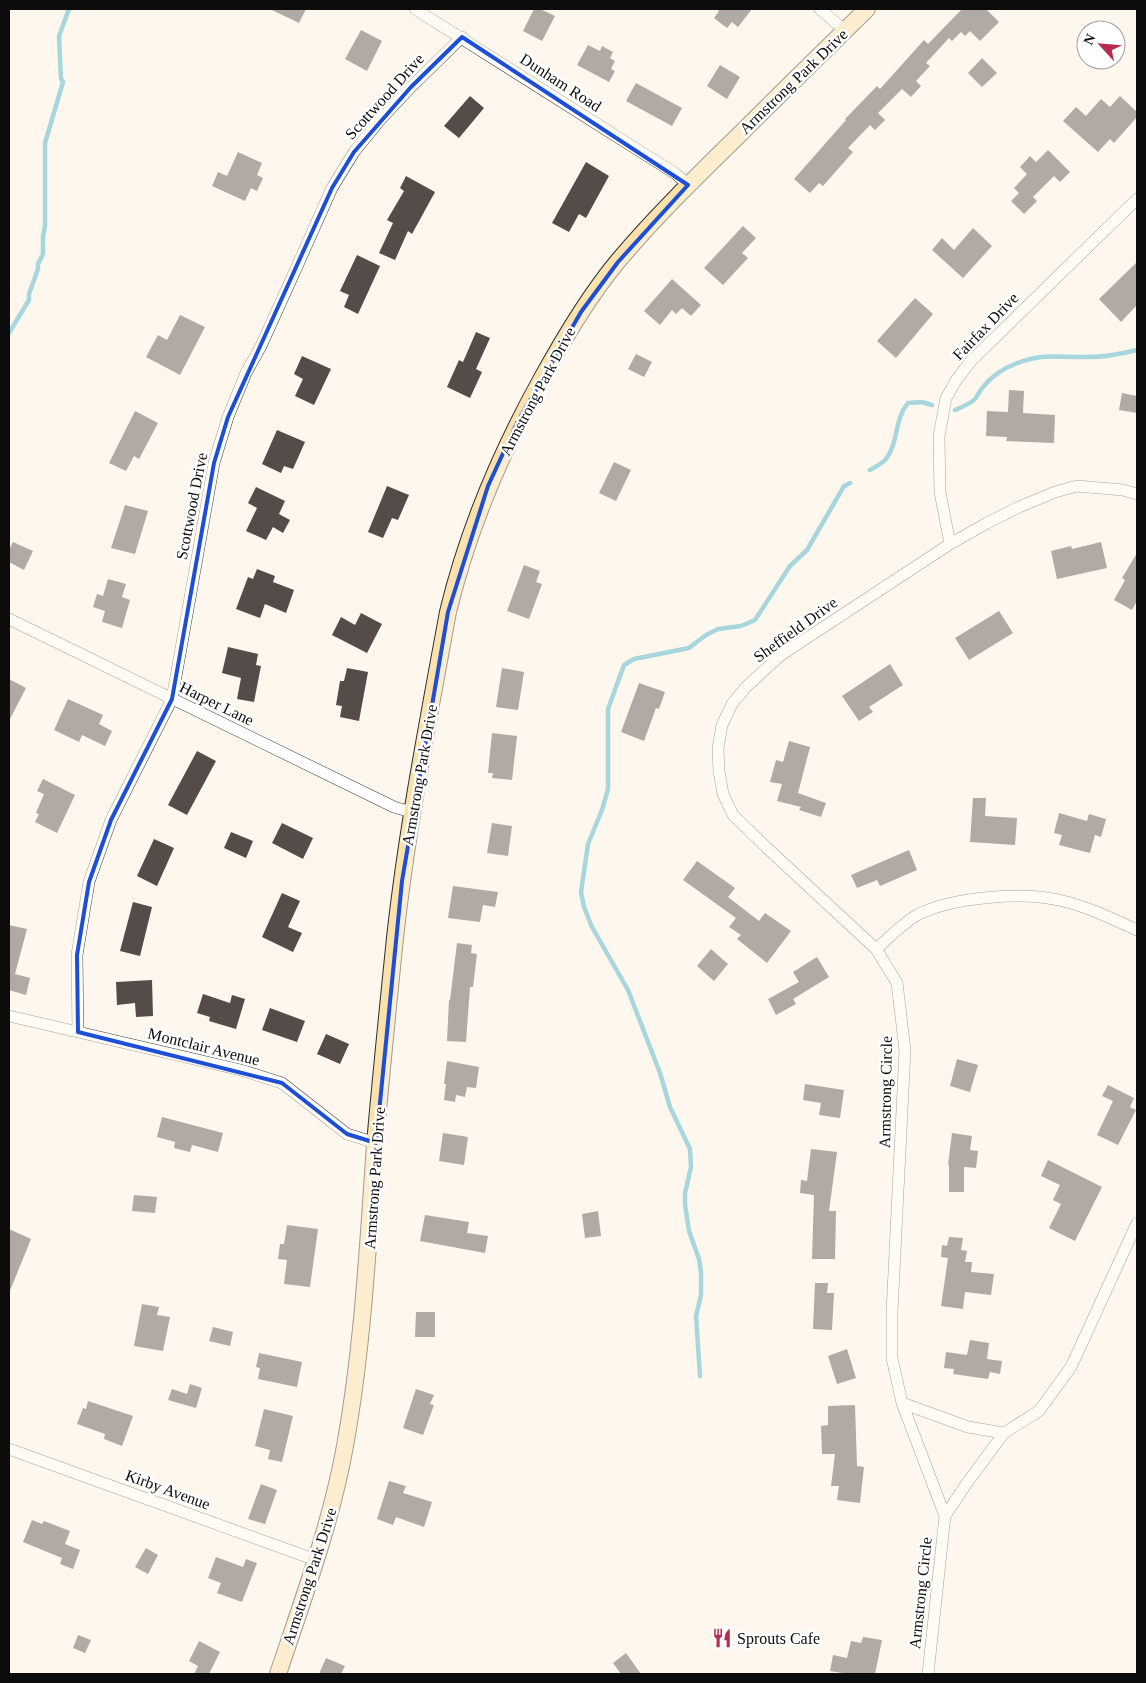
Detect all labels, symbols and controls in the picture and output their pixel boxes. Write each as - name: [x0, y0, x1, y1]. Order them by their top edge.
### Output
- north arrow: [1076, 20, 1126, 70]
- street label: Armstrong Park Drive: [736, 26, 851, 138]
- text: N: [1081, 32, 1099, 47]
- street label: Scottwood Drive: [342, 50, 427, 142]
- street label: Dunham Road: [517, 50, 604, 115]
- street label: Fairfax Drive: [949, 289, 1022, 363]
- street label: Armstrong Park Drive: [496, 324, 579, 459]
- street label: Scottwood Drive: [173, 451, 210, 561]
- street label: Sheffield Drive: [750, 593, 840, 665]
- street label: Harper Lane: [176, 678, 257, 730]
- street label: Armstrong Park Drive: [399, 703, 441, 847]
- street label: Montclair Avenue: [146, 1024, 262, 1069]
- street label: Armstrong Circle: [876, 1036, 896, 1148]
- street label: Armstrong Park Drive: [361, 1106, 389, 1250]
- street label: Kirby Avenue: [123, 1466, 213, 1514]
- street label: Armstrong Park Drive: [279, 1505, 341, 1647]
- street label: Armstrong Circle: [906, 1536, 936, 1650]
- restaurant icon: Sprouts Cafe: [711, 1627, 733, 1649]
- place label: Sprouts Cafe: [737, 1630, 820, 1648]

